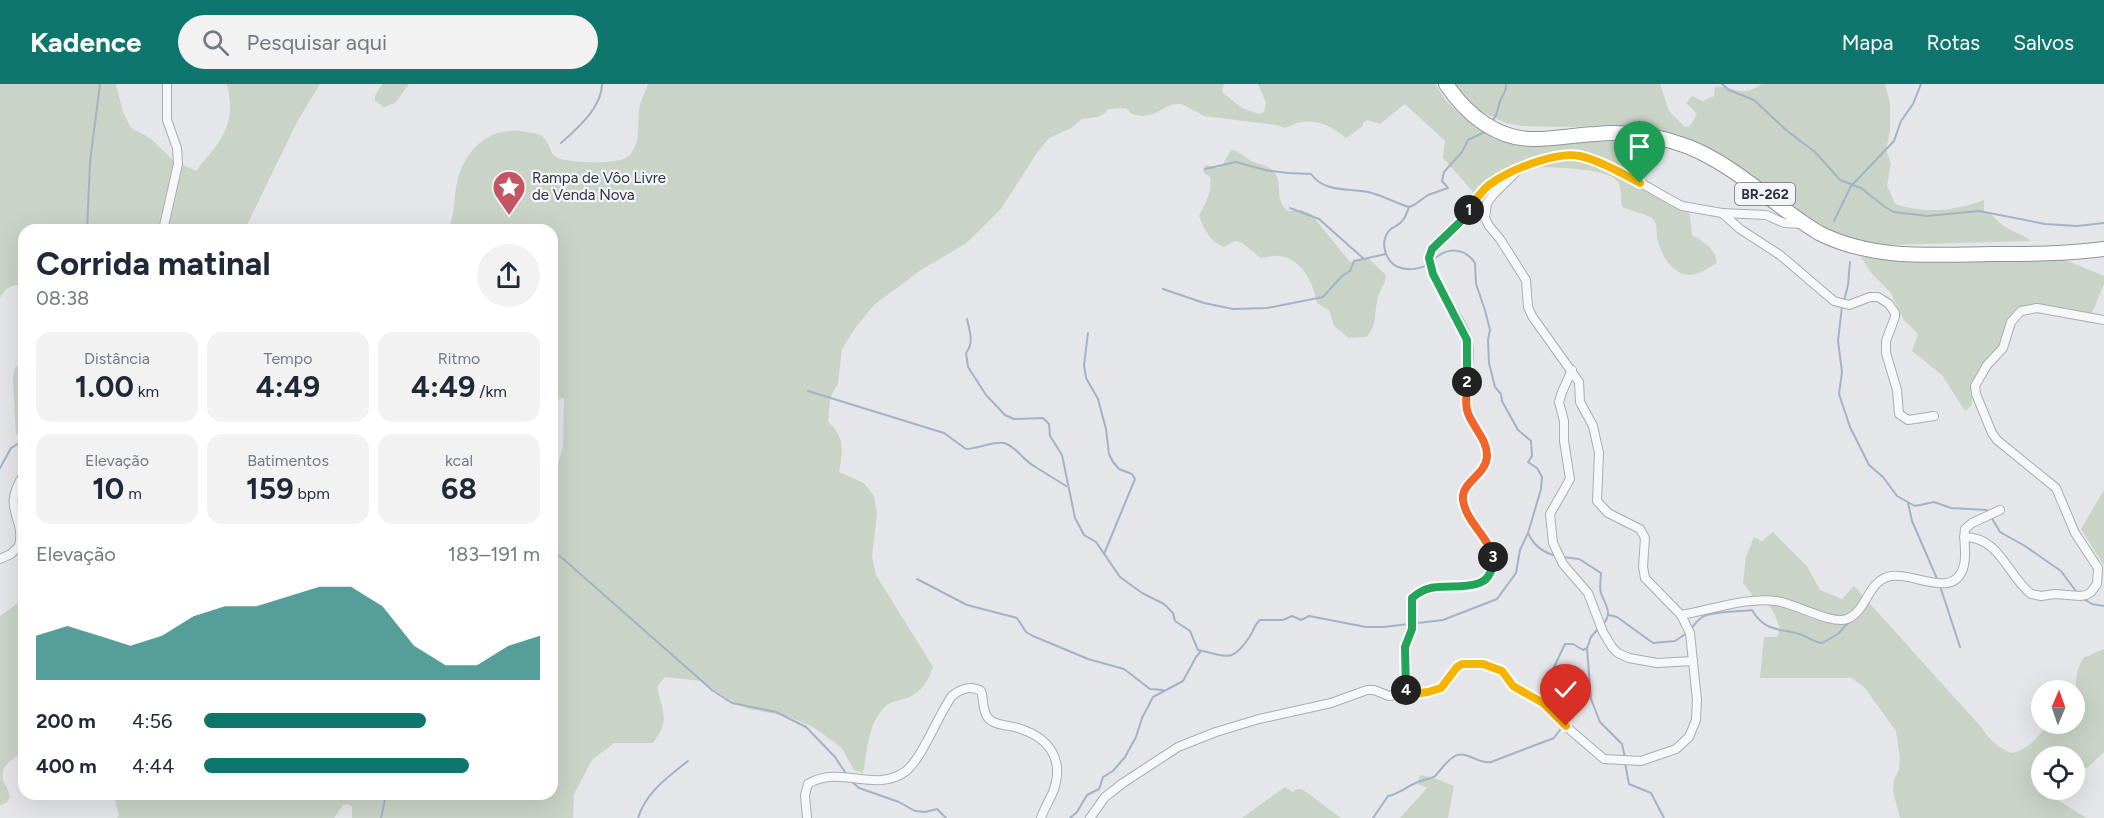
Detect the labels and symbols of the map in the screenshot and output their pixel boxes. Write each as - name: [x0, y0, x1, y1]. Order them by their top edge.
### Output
- pin: [1614, 121, 1665, 183]
- place icon: Rampa de Vôo Livre de Venda Nova: [491, 169, 527, 216]
- place label: Rampa de Vôo Livre de Venda Nova: [532, 169, 666, 204]
- road number: BR-262: [1735, 183, 1795, 205]
- pin: 1: [1454, 195, 1484, 225]
- pin: 2: [1452, 367, 1482, 397]
- pin: 3: [1478, 542, 1508, 572]
- pin: [1540, 664, 1591, 726]
- pin: 4: [1391, 675, 1421, 705]
- north arrow: [2031, 680, 2085, 734]

